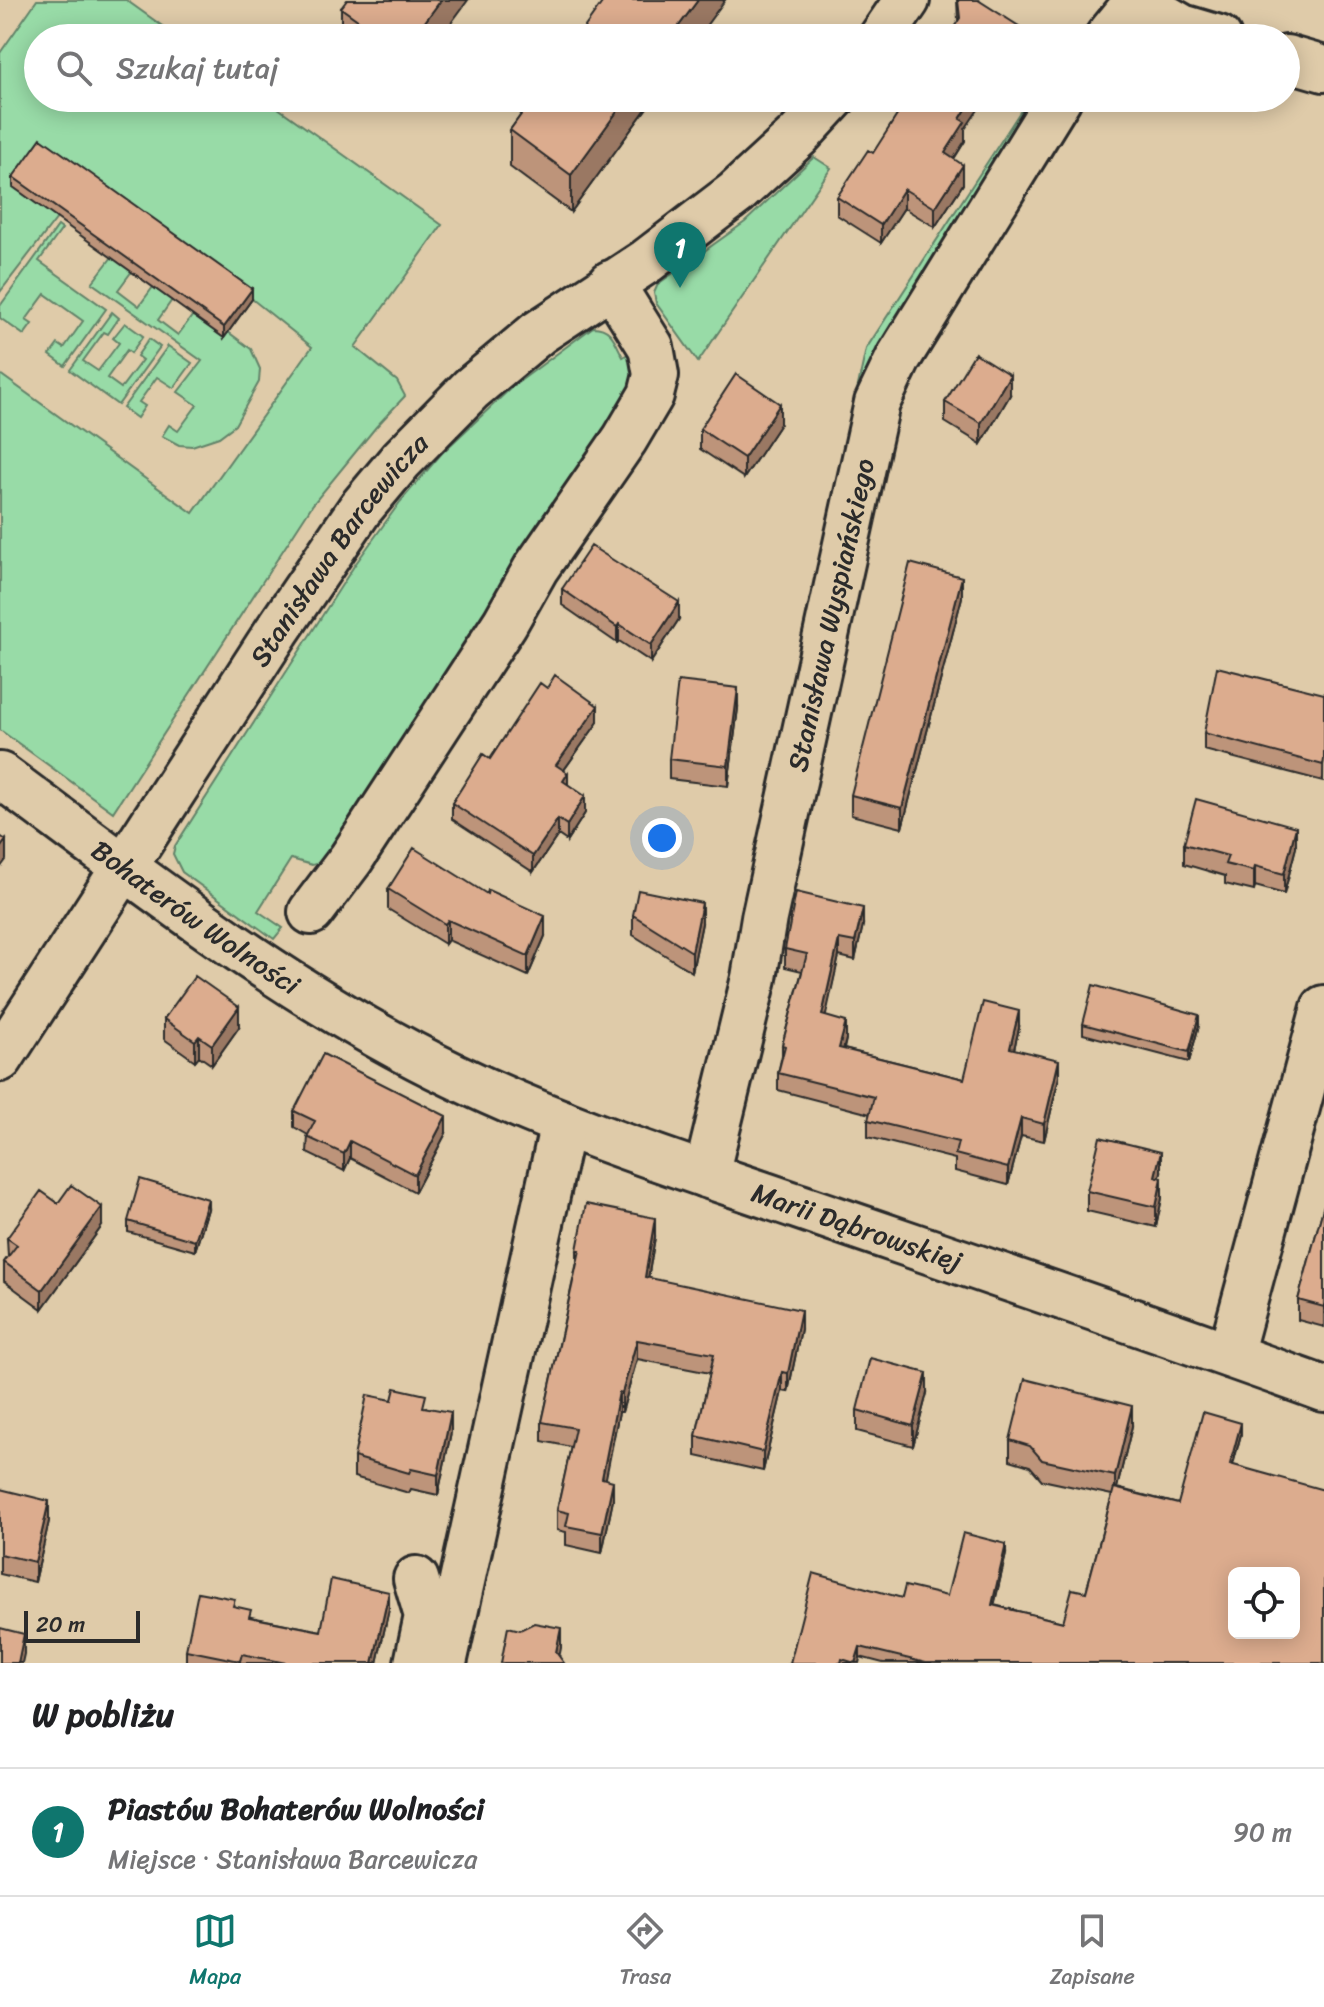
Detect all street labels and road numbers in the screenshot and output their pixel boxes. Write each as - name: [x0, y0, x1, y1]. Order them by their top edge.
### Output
- street label: Stanisława Barcewicza: [236, 420, 441, 677]
- street label: Stanisława Wyspiańskiego: [772, 453, 889, 776]
- street label: Bohaterów Wolności: [81, 826, 311, 1009]
- street label: Marii Dąbrowskiej: [745, 1168, 970, 1286]

